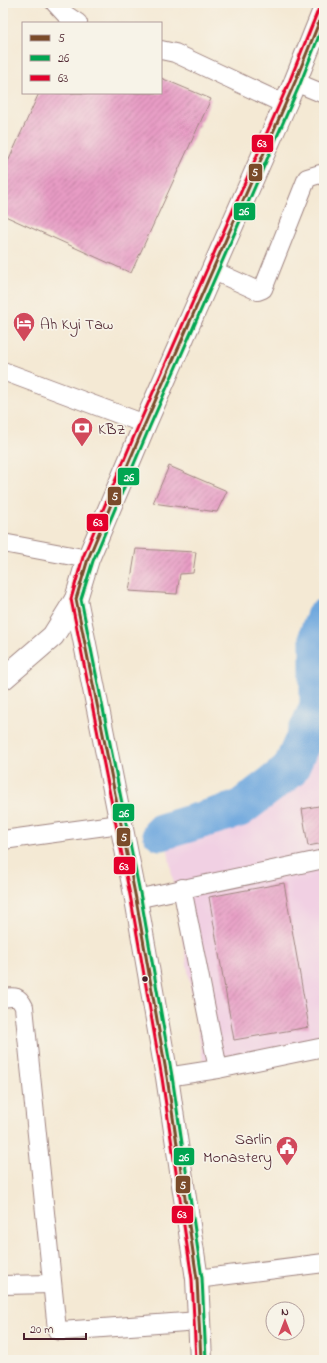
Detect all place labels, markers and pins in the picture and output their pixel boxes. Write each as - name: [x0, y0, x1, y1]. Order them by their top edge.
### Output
- hotel icon: Ah Kyi Taw: [11, 310, 37, 343]
- place label: Ah Kyi Taw: [40, 313, 113, 337]
- bank icon: KBZ: [69, 415, 95, 448]
- place label: KBZ: [98, 418, 126, 442]
- unlabelled marker: [140, 974, 150, 984]
- place label: Sarlin Monastery: [203, 1128, 272, 1170]
- public building icon: Sarlin Monastery: [274, 1134, 300, 1167]

